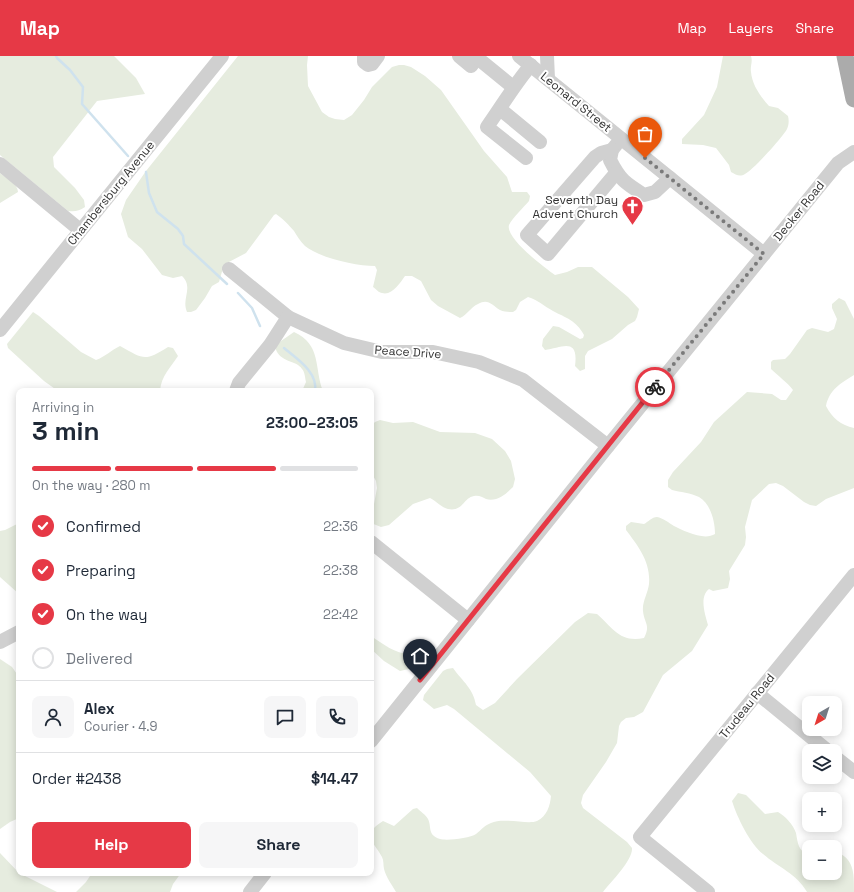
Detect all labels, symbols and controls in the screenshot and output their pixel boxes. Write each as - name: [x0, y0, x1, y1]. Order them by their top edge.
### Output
- text: Map: [20, 16, 60, 41]
- text: Map: [677, 19, 707, 37]
- text: Layers: [729, 19, 773, 37]
- text: Share: [795, 19, 834, 37]
- street label: Leonard Street: [537, 68, 615, 136]
- pin: [628, 117, 662, 158]
- icon: bag: [634, 123, 656, 145]
- street label: Chambersburg Avenue: [64, 137, 158, 249]
- street label: Decker Road: [770, 178, 828, 244]
- place label: Seventh Day Advent Church: [532, 192, 618, 222]
- church icon: Seventh Day Advent Church: [620, 194, 646, 227]
- street label: Peace Drive: [374, 342, 442, 362]
- courier: [635, 367, 675, 407]
- icon: bike: [644, 376, 666, 398]
- text: Arriving in: [32, 399, 94, 416]
- text: 23:00–23:05: [266, 413, 358, 432]
- text: 3 min: [32, 414, 100, 448]
- text: On the way · 280 m: [32, 477, 150, 494]
- icon: check: [32, 515, 54, 537]
- text: Confirmed: [66, 517, 141, 536]
- text: 22:36: [323, 518, 358, 535]
- icon: check: [32, 559, 54, 581]
- text: Preparing: [66, 561, 136, 580]
- text: 22:38: [323, 562, 358, 579]
- icon: check: [32, 603, 54, 625]
- text: On the way: [66, 605, 147, 624]
- text: 22:42: [323, 606, 358, 623]
- pin: [403, 639, 437, 680]
- icon: home: [409, 645, 431, 667]
- text: Delivered: [66, 649, 133, 668]
- street label: Trudeau Road: [716, 670, 778, 742]
- button: person: [32, 696, 74, 738]
- button: chat: [264, 696, 306, 738]
- button: phone: [316, 696, 358, 738]
- north arrow: [802, 696, 842, 736]
- map controls: [802, 696, 842, 880]
- text: Alex: [84, 699, 115, 718]
- text: Courier · 4.9: [84, 718, 158, 735]
- button: layers: [802, 744, 842, 784]
- text: Order #2438: [32, 769, 121, 788]
- text: $14.47: [311, 769, 358, 788]
- button: +: [802, 792, 842, 832]
- button: Help: [32, 822, 191, 868]
- button: Share: [199, 822, 358, 868]
- button: −: [802, 840, 842, 880]

